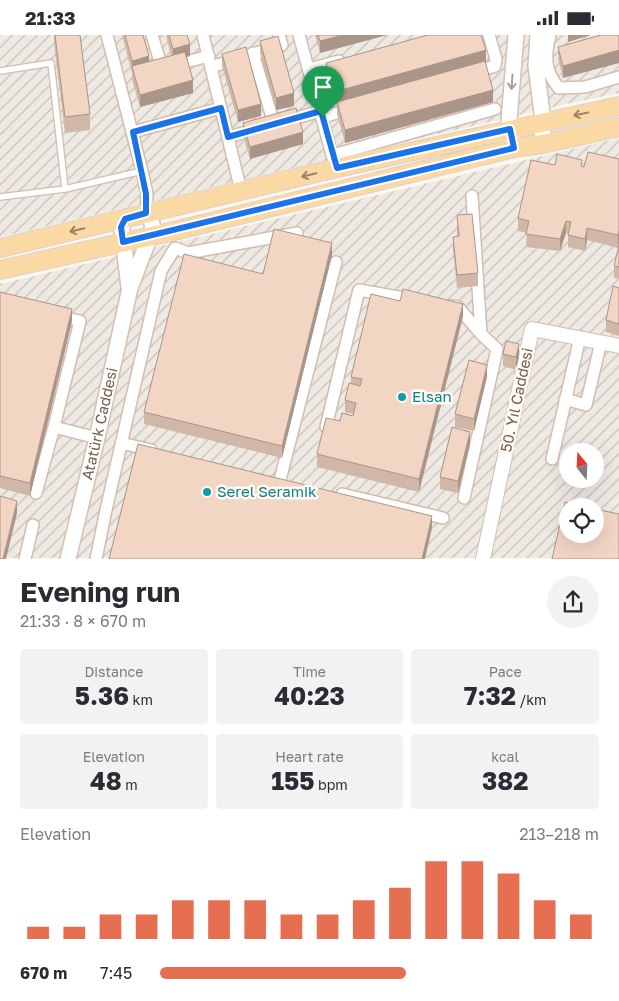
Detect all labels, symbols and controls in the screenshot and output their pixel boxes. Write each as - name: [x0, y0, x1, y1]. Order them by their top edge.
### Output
- text: 21:33: [25, 6, 76, 29]
- pin: [302, 66, 344, 117]
- icon: arrive: [309, 73, 337, 101]
- one-way arrow: [507, 74, 516, 90]
- one-way arrow: [573, 110, 589, 120]
- one-way arrow: [301, 171, 317, 180]
- one-way arrow: [70, 226, 86, 235]
- street label: 50. Yıl Caddesi: [496, 346, 536, 454]
- street label: Atatürk Caddesi: [77, 366, 120, 482]
- place label: Elsan: [412, 387, 452, 405]
- marker: Elsan: [396, 391, 408, 403]
- north arrow: [559, 443, 604, 487]
- map controls: [559, 443, 604, 543]
- place label: Serel Seramik: [217, 482, 317, 500]
- marker: Serel Seramik: [201, 486, 213, 498]
- button: locate: [559, 498, 604, 543]
- text: Evening run: [20, 575, 180, 608]
- button: share: [547, 576, 599, 628]
- text: 21:33 · 8 × 670 m: [20, 611, 146, 631]
- text: Distance: [84, 663, 143, 680]
- text: Time: [293, 663, 326, 680]
- text: Pace: [489, 663, 522, 680]
- text: 5.36: [75, 680, 129, 711]
- text: 40:23: [274, 680, 345, 711]
- text: 7:32: [464, 680, 516, 711]
- text: km: [129, 691, 153, 708]
- text: /km: [516, 691, 547, 708]
- text: Elevation: [83, 748, 145, 765]
- text: Heart rate: [275, 748, 344, 765]
- text: kcal: [491, 748, 519, 765]
- text: 48: [90, 765, 122, 796]
- text: 155: [271, 765, 315, 796]
- text: 382: [482, 765, 528, 796]
- text: m: [122, 776, 138, 793]
- text: bpm: [315, 776, 348, 793]
- text: Elevation: [20, 824, 91, 844]
- text: 213–218 m: [519, 824, 599, 844]
- text: 670 m: [20, 963, 67, 983]
- text: 7:45: [100, 963, 132, 983]

